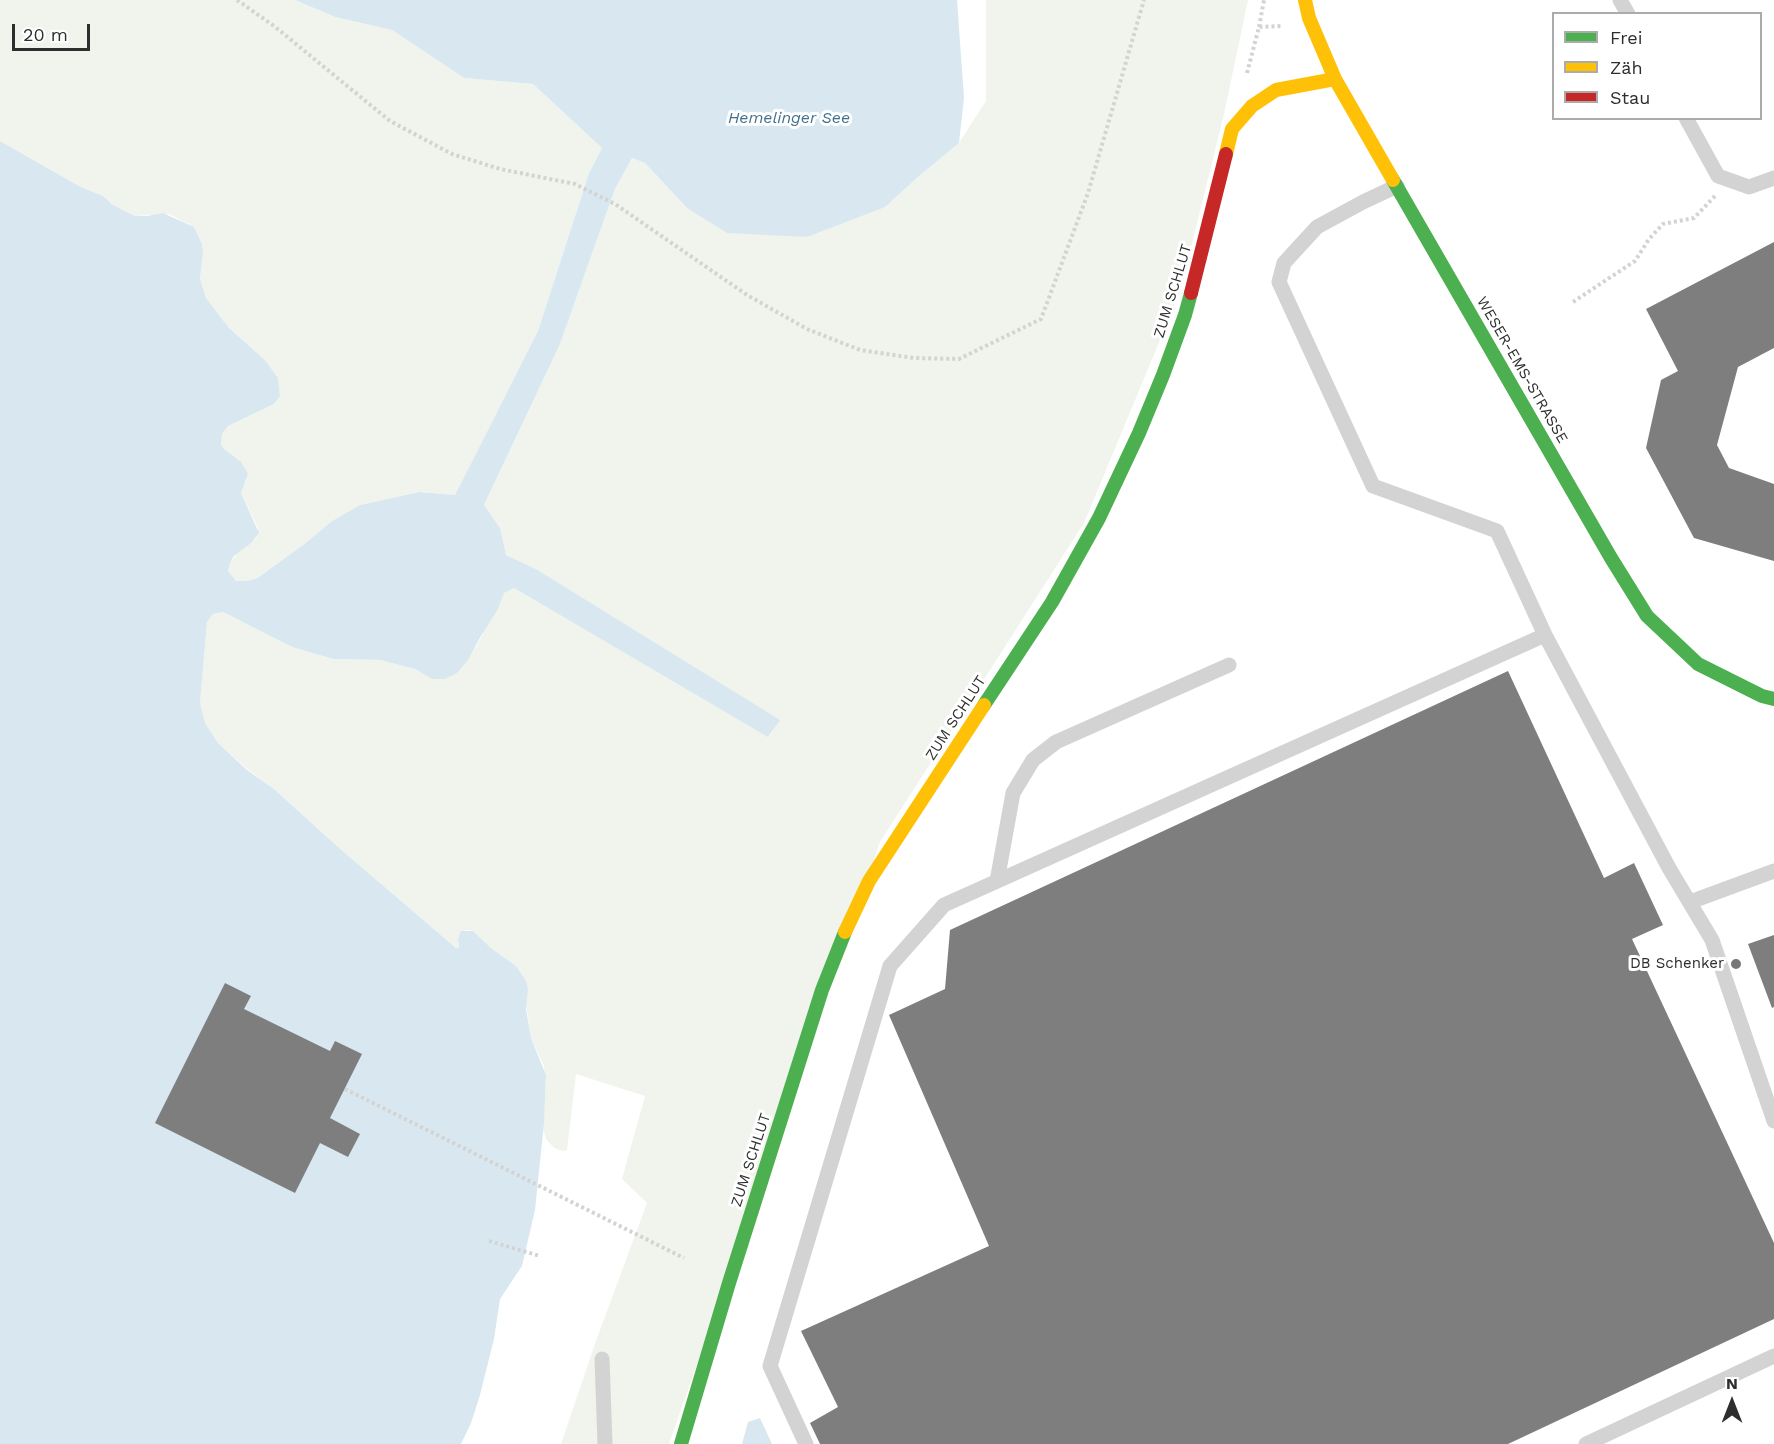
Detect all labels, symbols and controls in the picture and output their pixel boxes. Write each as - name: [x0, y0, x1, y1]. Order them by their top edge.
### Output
- scale bar: [15, 12, 93, 50]
- legend: [1552, 12, 1762, 120]
- text: 20 m: [23, 24, 68, 45]
- text: Frei: [1610, 27, 1642, 48]
- text: Zäh: [1610, 57, 1643, 78]
- text: Stau: [1610, 87, 1650, 108]
- water label: Hemelinger See: [728, 108, 850, 128]
- street label: ZUM SCHLUT: [1150, 242, 1196, 340]
- street label: WESER-EMS-STRASSE: [1473, 293, 1571, 447]
- street label: ZUM SCHLUT: [922, 672, 990, 764]
- place label: DB Schenker: [1630, 955, 1724, 973]
- marker: DB Schenker: [1729, 957, 1743, 971]
- street label: ZUM SCHLUT: [727, 1111, 775, 1209]
- north arrow: [1702, 1372, 1762, 1432]
- text: N: [1726, 1374, 1738, 1393]

